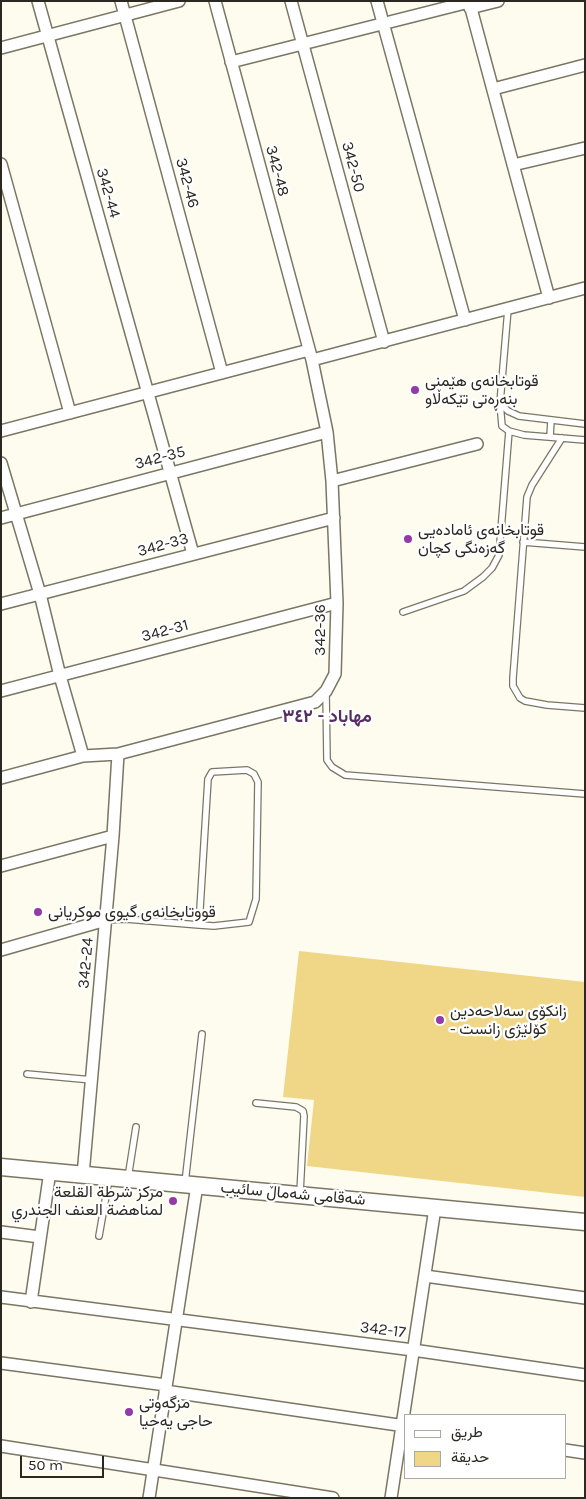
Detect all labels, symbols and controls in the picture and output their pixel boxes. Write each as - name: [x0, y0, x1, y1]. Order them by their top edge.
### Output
- street label: 342-50: [337, 140, 369, 194]
- street label: 342-48: [261, 143, 293, 199]
- street label: 342-46: [171, 156, 203, 210]
- street label: 342-44: [92, 166, 124, 220]
- place label: قوتابخانەی هێمنی بنەڕەتی تێکەڵاو: [425, 371, 539, 409]
- marker: قوتابخانەی هێمنی بنەڕەتی تێکەڵاو: [409, 384, 421, 396]
- street label: 342-35: [133, 442, 187, 474]
- place label: قوتابخانەی ئامادەیی گەزەنگی کچان: [418, 520, 544, 558]
- street label: 342-33: [135, 529, 191, 561]
- marker: قوتابخانەی ئامادەیی گەزەنگی کچان: [402, 533, 414, 545]
- street label: 342-36: [310, 604, 330, 656]
- street label: 342-31: [139, 616, 191, 646]
- district label: مهاباد - ٣٤٢: [282, 706, 372, 728]
- place label: قووتابخانەی گيوی موكريانی: [48, 902, 216, 922]
- marker: قووتابخانەی گيوی موكريانی: [32, 906, 44, 918]
- street label: 342-24: [74, 937, 98, 989]
- place label: زانکۆی سەلاحەدین - کۆلێژی زانست: [450, 1001, 567, 1039]
- marker: زانکۆی سەلاحەدین - کۆلێژی زانست: [434, 1014, 446, 1026]
- street label: شەقامی شەماڵ سائیب: [220, 1178, 366, 1210]
- place label: مركز شرطة القلعة لمناهضة العنف الجندري: [11, 1182, 163, 1220]
- marker: مركز شرطة القلعة لمناهضة العنف الجندري: [167, 1195, 179, 1207]
- street label: 342-17: [359, 1318, 407, 1342]
- place label: مزگەوتی حاجی یەحیا: [139, 1393, 213, 1431]
- marker: مزگەوتی حاجی یەحیا: [123, 1406, 135, 1418]
- legend: [404, 1414, 566, 1479]
- text: طريق: [451, 1423, 483, 1441]
- scale bar: [22, 1446, 106, 1478]
- text: حديقة: [451, 1448, 489, 1466]
- text: 50 m: [28, 1456, 63, 1474]

